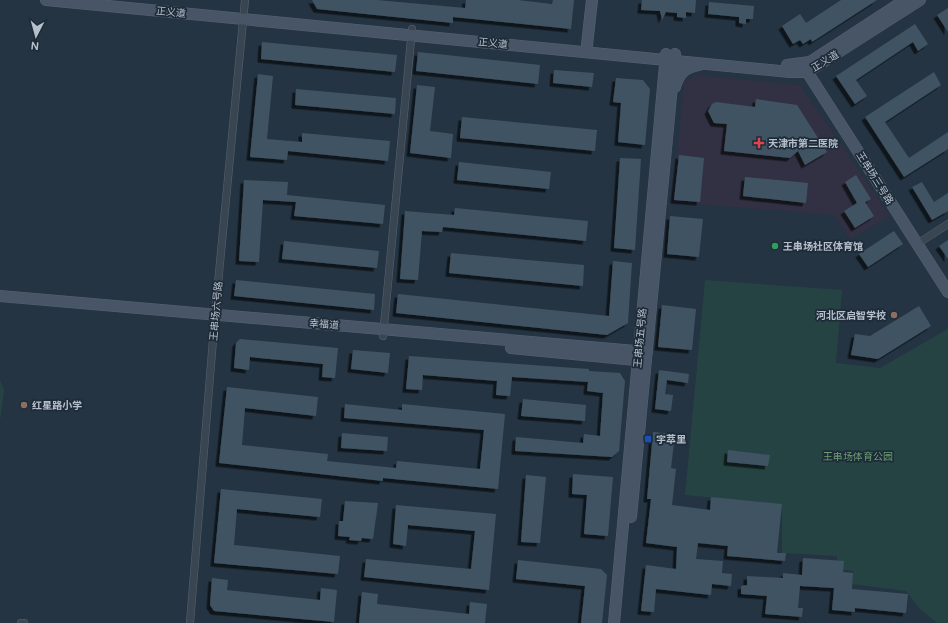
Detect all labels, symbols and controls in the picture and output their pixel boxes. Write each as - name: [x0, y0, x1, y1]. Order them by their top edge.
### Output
- street label: 正义道: [155, 4, 187, 20]
- north arrow: [16, 16, 56, 56]
- street label: 正义道: [477, 35, 509, 51]
- text: N: [30, 39, 40, 53]
- street label: 正义道: [809, 48, 841, 74]
- marker: 天津市第二医院: [753, 137, 765, 149]
- place label: 天津市第二医院: [768, 137, 838, 150]
- street label: 王串场三号路: [854, 149, 896, 207]
- place label: 王串场社区体育馆: [783, 240, 863, 253]
- marker: 王串场社区体育馆: [770, 241, 780, 251]
- street label: 王串场六号路: [207, 281, 225, 341]
- street label: 王串场五号路: [631, 308, 649, 368]
- place label: 河北区启智学校: [816, 309, 886, 322]
- marker: 河北区启智学校: [889, 310, 899, 320]
- street label: 幸福道: [308, 316, 340, 332]
- place label: 红星路小学: [32, 399, 82, 412]
- marker: 红星路小学: [19, 400, 29, 410]
- place label: 宇萃里: [656, 433, 686, 446]
- marker: 宇萃里: [643, 434, 653, 444]
- park label: 王串场体育公园: [823, 450, 893, 463]

